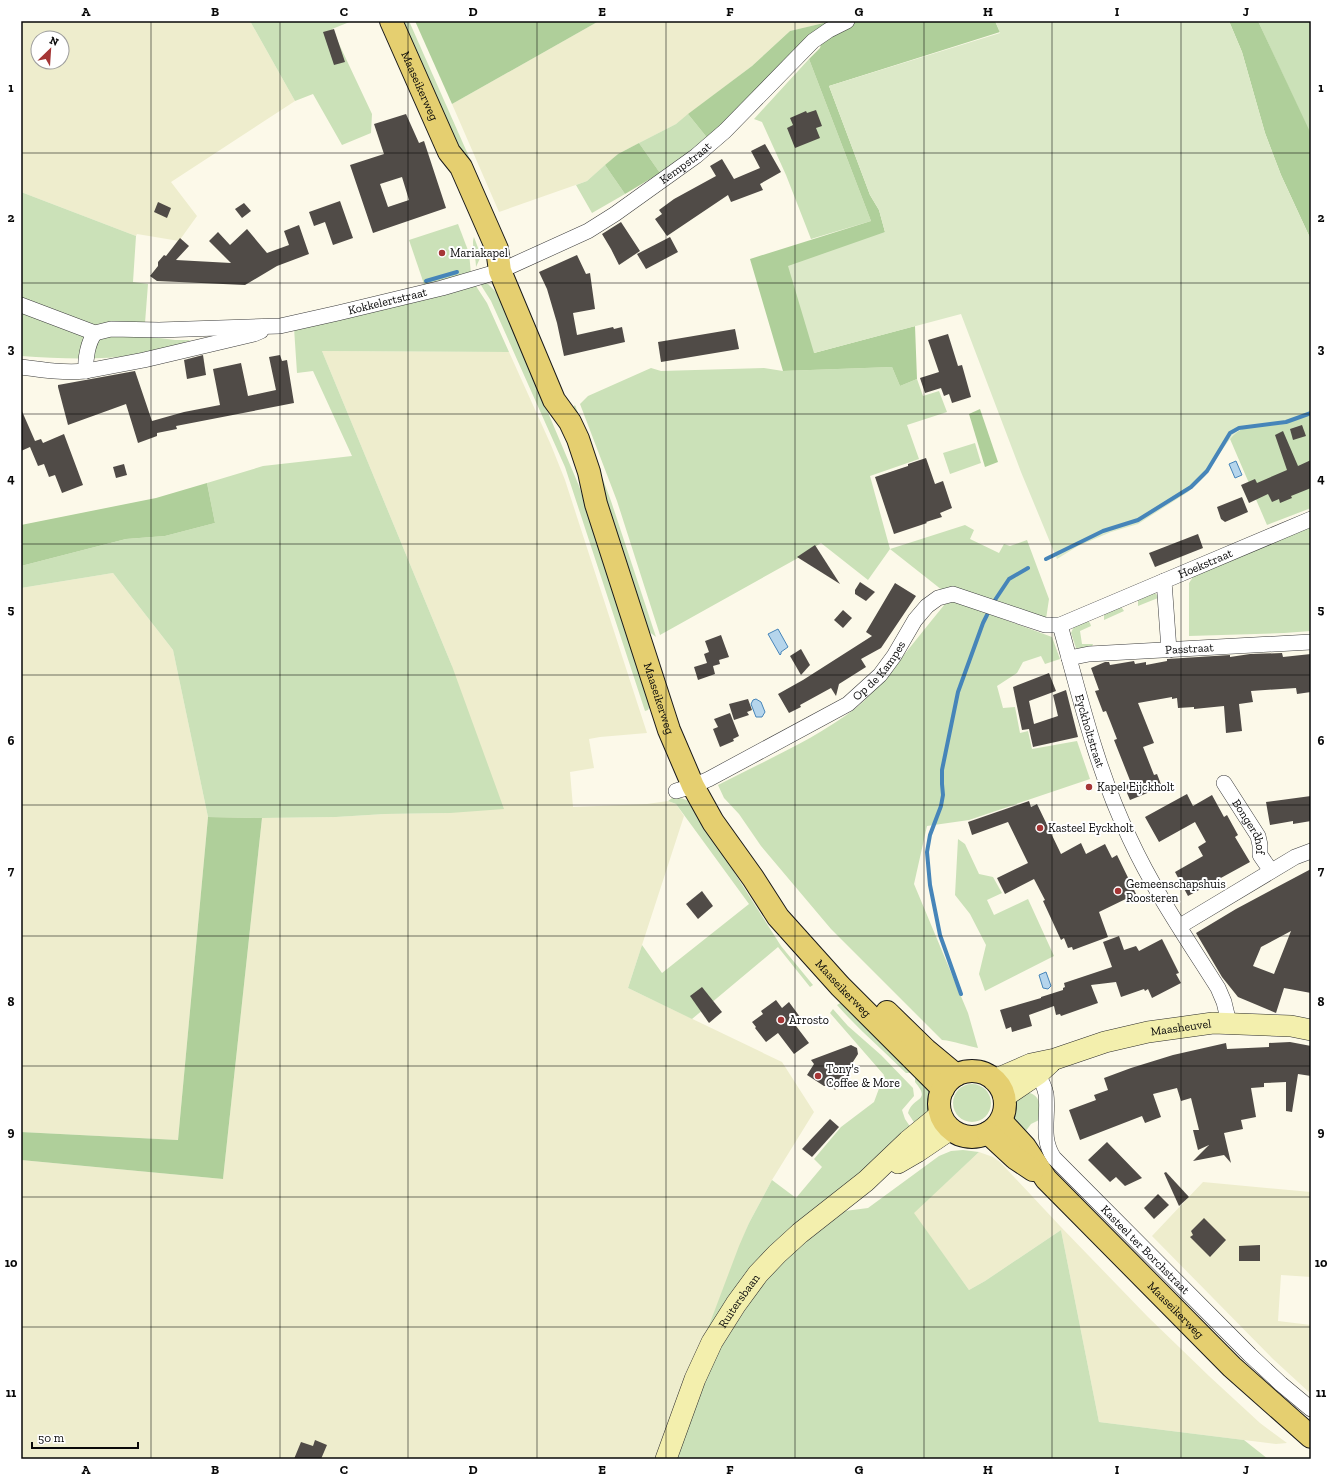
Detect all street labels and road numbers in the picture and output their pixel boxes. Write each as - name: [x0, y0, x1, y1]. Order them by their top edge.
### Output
- street label: Maaseikerweg: [398, 49, 441, 123]
- street label: Kempstraat: [657, 139, 714, 187]
- street label: Kokkelertstraat: [347, 285, 429, 317]
- street label: Hoekstraat: [1176, 546, 1235, 581]
- street label: Op de Kampes: [850, 638, 908, 703]
- street label: Passtraat: [1165, 640, 1215, 657]
- street label: Maaseikerweg: [641, 661, 677, 737]
- street label: Eyckholtstraat: [1072, 692, 1108, 770]
- street label: Bongerdhof: [1229, 797, 1267, 855]
- street label: Maaseikerweg: [813, 957, 874, 1020]
- street label: Maasheuvel: [1150, 1016, 1212, 1039]
- street label: Kasteel ter Borchstraat: [1098, 1202, 1193, 1297]
- street label: Ruitersbaan: [716, 1271, 763, 1331]
- street label: Maaseikerweg: [1145, 1279, 1207, 1342]

